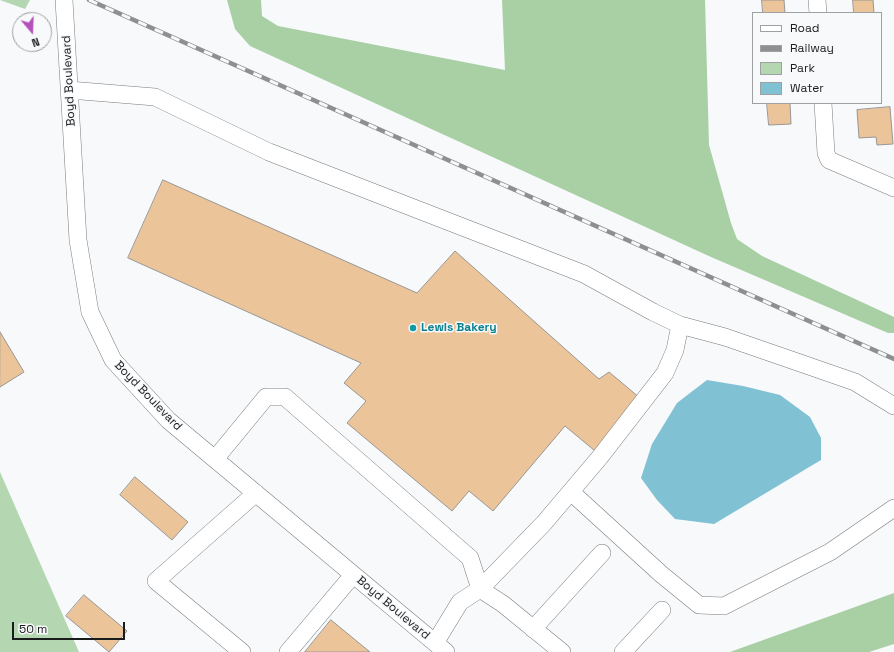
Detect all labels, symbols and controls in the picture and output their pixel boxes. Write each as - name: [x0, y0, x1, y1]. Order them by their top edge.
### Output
- north arrow: [12, 12, 52, 52]
- legend: [752, 12, 882, 104]
- text: Road: [790, 20, 819, 36]
- text: N: [30, 35, 41, 50]
- street label: Boyd Boulevard: [59, 35, 79, 127]
- text: Railway: [790, 40, 834, 56]
- text: Park: [790, 60, 815, 76]
- text: Water: [790, 80, 824, 96]
- place label: Lewis Bakery: [421, 321, 497, 335]
- marker: Lewis Bakery: [408, 323, 418, 333]
- street label: Boyd Boulevard: [111, 358, 185, 434]
- street label: Boyd Boulevard: [353, 573, 433, 643]
- scale bar: [14, 614, 127, 640]
- text: 50 m: [19, 621, 47, 637]

